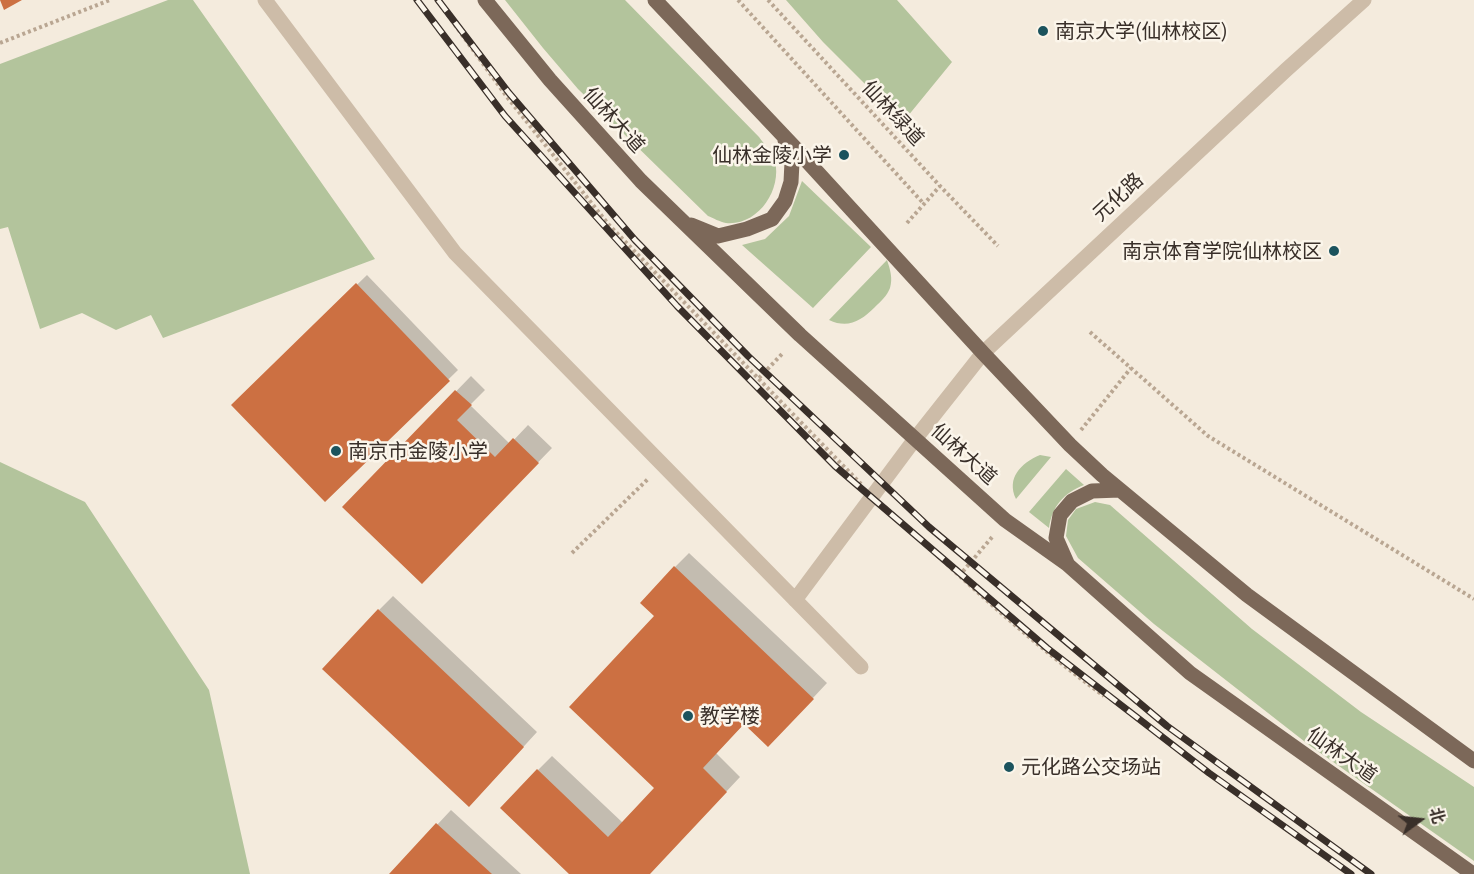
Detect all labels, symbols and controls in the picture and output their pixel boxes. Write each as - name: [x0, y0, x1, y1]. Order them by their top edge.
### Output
- place label: 南京大学(仙林校区): [1055, 19, 1228, 43]
- marker: 南京大学(仙林校区): [1036, 24, 1050, 38]
- street label: 仙林绿道: [857, 76, 929, 150]
- street label: 仙林大道: [578, 82, 650, 158]
- place label: 仙林金陵小学: [712, 143, 832, 167]
- marker: 仙林金陵小学: [837, 148, 851, 162]
- street label: 元化路: [1088, 168, 1148, 226]
- place label: 南京体育学院仙林校区: [1122, 239, 1322, 263]
- marker: 南京体育学院仙林校区: [1327, 244, 1341, 258]
- street label: 仙林大道: [926, 418, 1002, 490]
- place label: 南京市金陵小学: [348, 439, 488, 463]
- marker: 南京市金陵小学: [329, 444, 343, 458]
- place label: 教学楼: [700, 704, 760, 728]
- marker: 教学楼: [681, 709, 695, 723]
- street label: 仙林大道: [1302, 722, 1382, 788]
- place label: 元化路公交场站: [1021, 755, 1161, 779]
- marker: 元化路公交场站: [1002, 760, 1016, 774]
- north arrow: [1390, 790, 1450, 850]
- text: 北: [1427, 805, 1448, 825]

